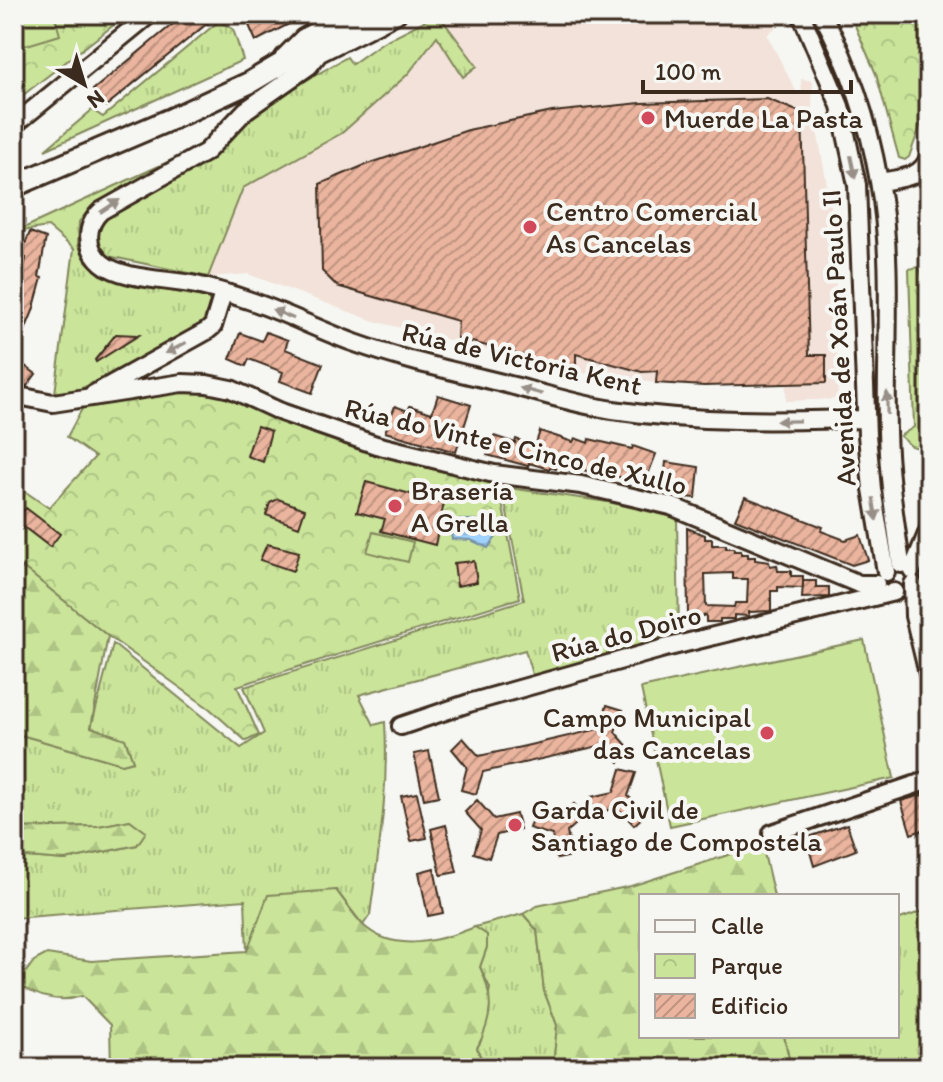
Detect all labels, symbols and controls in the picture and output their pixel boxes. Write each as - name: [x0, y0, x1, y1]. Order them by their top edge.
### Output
- north arrow: [44, 44, 124, 124]
- scale bar: [643, 44, 851, 94]
- text: 100 m: [655, 57, 721, 86]
- text: N: [82, 84, 110, 115]
- place label: Muerde La Pasta: [664, 101, 863, 135]
- marker: Muerde La Pasta: [639, 109, 657, 127]
- one-way arrow: [847, 154, 860, 179]
- street label: Avenida de Xoán Paulo II: [813, 189, 863, 487]
- place label: Centro Comercial As Cancelas: [546, 194, 758, 260]
- one-way arrow: [99, 198, 120, 213]
- marker: Centro Comercial As Cancelas: [521, 218, 539, 236]
- one-way arrow: [271, 308, 295, 321]
- street label: Rúa de Victoria Kent: [399, 314, 645, 402]
- one-way arrow: [165, 342, 188, 355]
- one-way arrow: [519, 384, 543, 397]
- street label: Rúa do Vinte e Cinco de Xullo: [341, 390, 691, 502]
- one-way arrow: [881, 390, 893, 415]
- one-way arrow: [775, 415, 800, 427]
- place label: Brasería A Grella: [411, 473, 514, 539]
- marker: Brasería A Grella: [386, 497, 404, 515]
- one-way arrow: [869, 497, 882, 522]
- street label: Rúa do Doiro: [547, 597, 705, 669]
- place label: Campo Municipal das Cancelas: [543, 700, 751, 766]
- marker: Campo Municipal das Cancelas: [758, 724, 776, 742]
- place label: Garda Civil de Santiago de Compostela: [531, 792, 822, 858]
- marker: Garda Civil de Santiago de Compostela: [506, 816, 524, 834]
- legend: [639, 894, 899, 1038]
- text: Calle: [711, 911, 764, 940]
- text: Parque: [711, 951, 783, 980]
- text: Edificio: [711, 991, 788, 1020]

